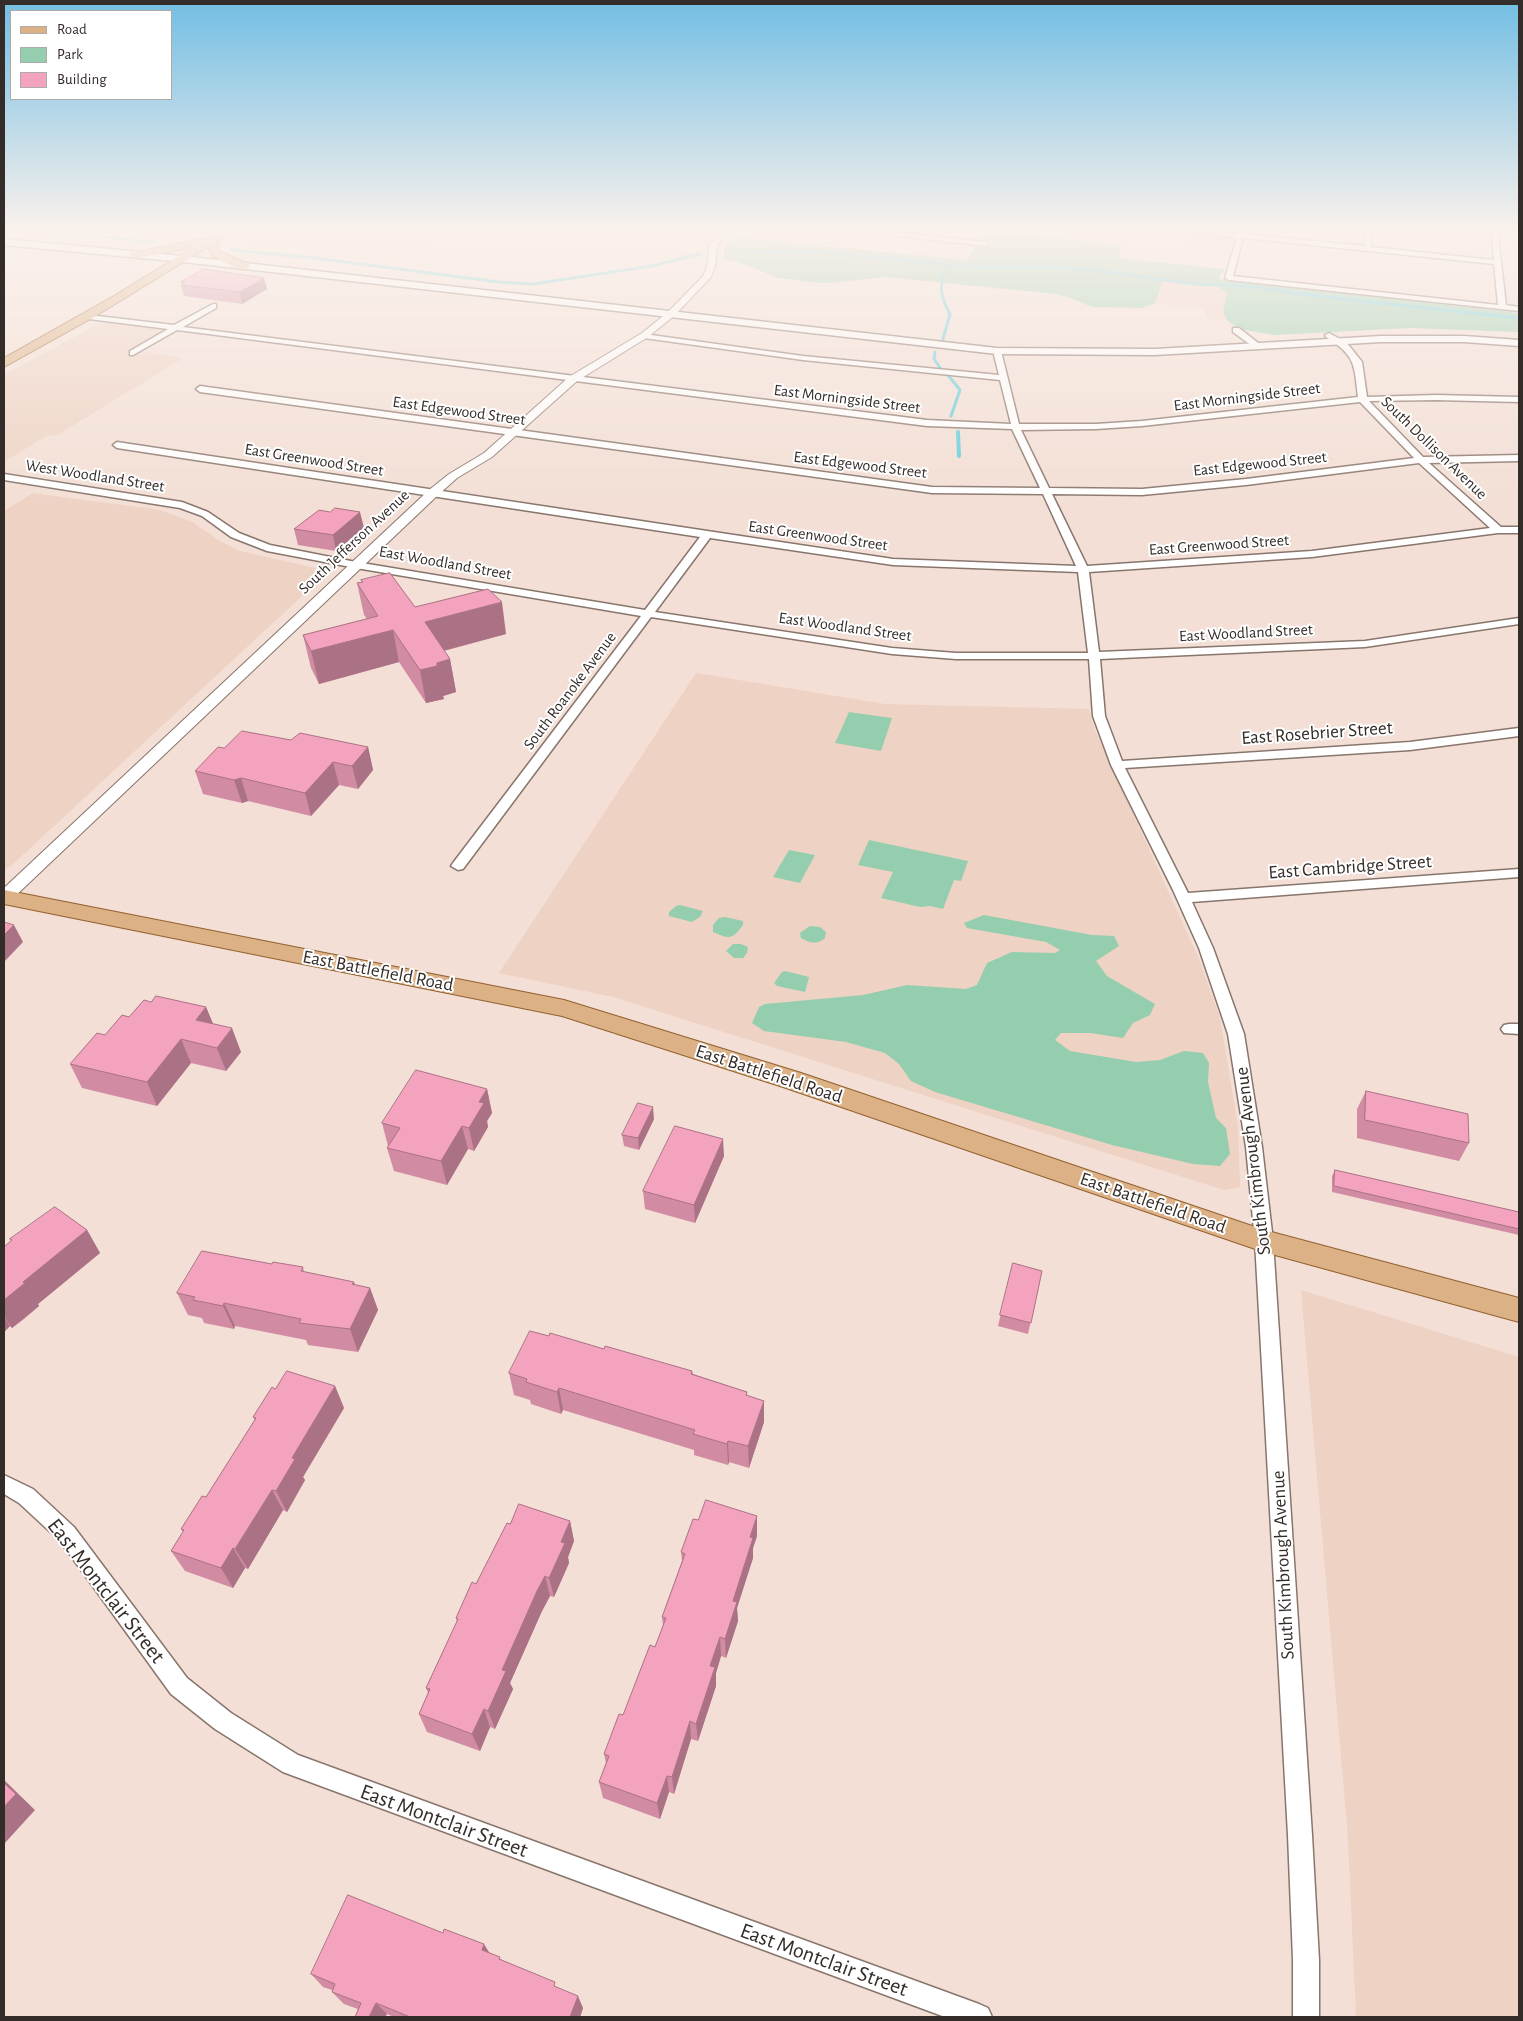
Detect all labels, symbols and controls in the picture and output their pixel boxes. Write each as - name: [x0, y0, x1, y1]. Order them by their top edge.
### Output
- legend: [10, 10, 172, 100]
- text: Road: [57, 22, 87, 37]
- text: Park: [57, 47, 83, 62]
- text: Building: [57, 72, 107, 87]
- street label: East Morningside Street: [1173, 378, 1321, 416]
- street label: East Morningside Street: [773, 380, 921, 418]
- street label: East Edgewood Street: [391, 392, 527, 430]
- street label: South Dollison Avenue: [1377, 392, 1491, 504]
- street label: East Greenwood Street: [243, 440, 385, 480]
- street label: East Edgewood Street: [792, 447, 928, 483]
- street label: East Edgewood Street: [1192, 447, 1328, 481]
- street label: West Woodland Street: [24, 456, 166, 496]
- street label: South Jefferson Avenue: [295, 486, 413, 598]
- street label: East Greenwood Street: [747, 517, 889, 555]
- street label: East Greenwood Street: [1148, 531, 1290, 559]
- street label: East Woodland Street: [377, 542, 513, 584]
- street label: East Woodland Street: [777, 608, 913, 646]
- street label: East Woodland Street: [1179, 620, 1313, 646]
- street label: South Roanoke Avenue: [519, 628, 621, 754]
- street label: East Rosebrier Street: [1240, 716, 1394, 750]
- street label: East Cambridge Street: [1268, 850, 1432, 884]
- street label: East Battlefield Road: [301, 945, 455, 997]
- street label: East Battlefield Road: [693, 1040, 845, 1108]
- street label: South Kimbrough Avenue: [1230, 1066, 1276, 1256]
- street label: East Battlefield Road: [1077, 1167, 1229, 1239]
- street label: South Kimbrough Avenue: [1267, 1470, 1299, 1660]
- street label: East Montclair Street: [41, 1513, 171, 1669]
- street label: East Montclair Street: [357, 1778, 531, 1864]
- street label: East Montclair Street: [737, 1917, 911, 2003]

